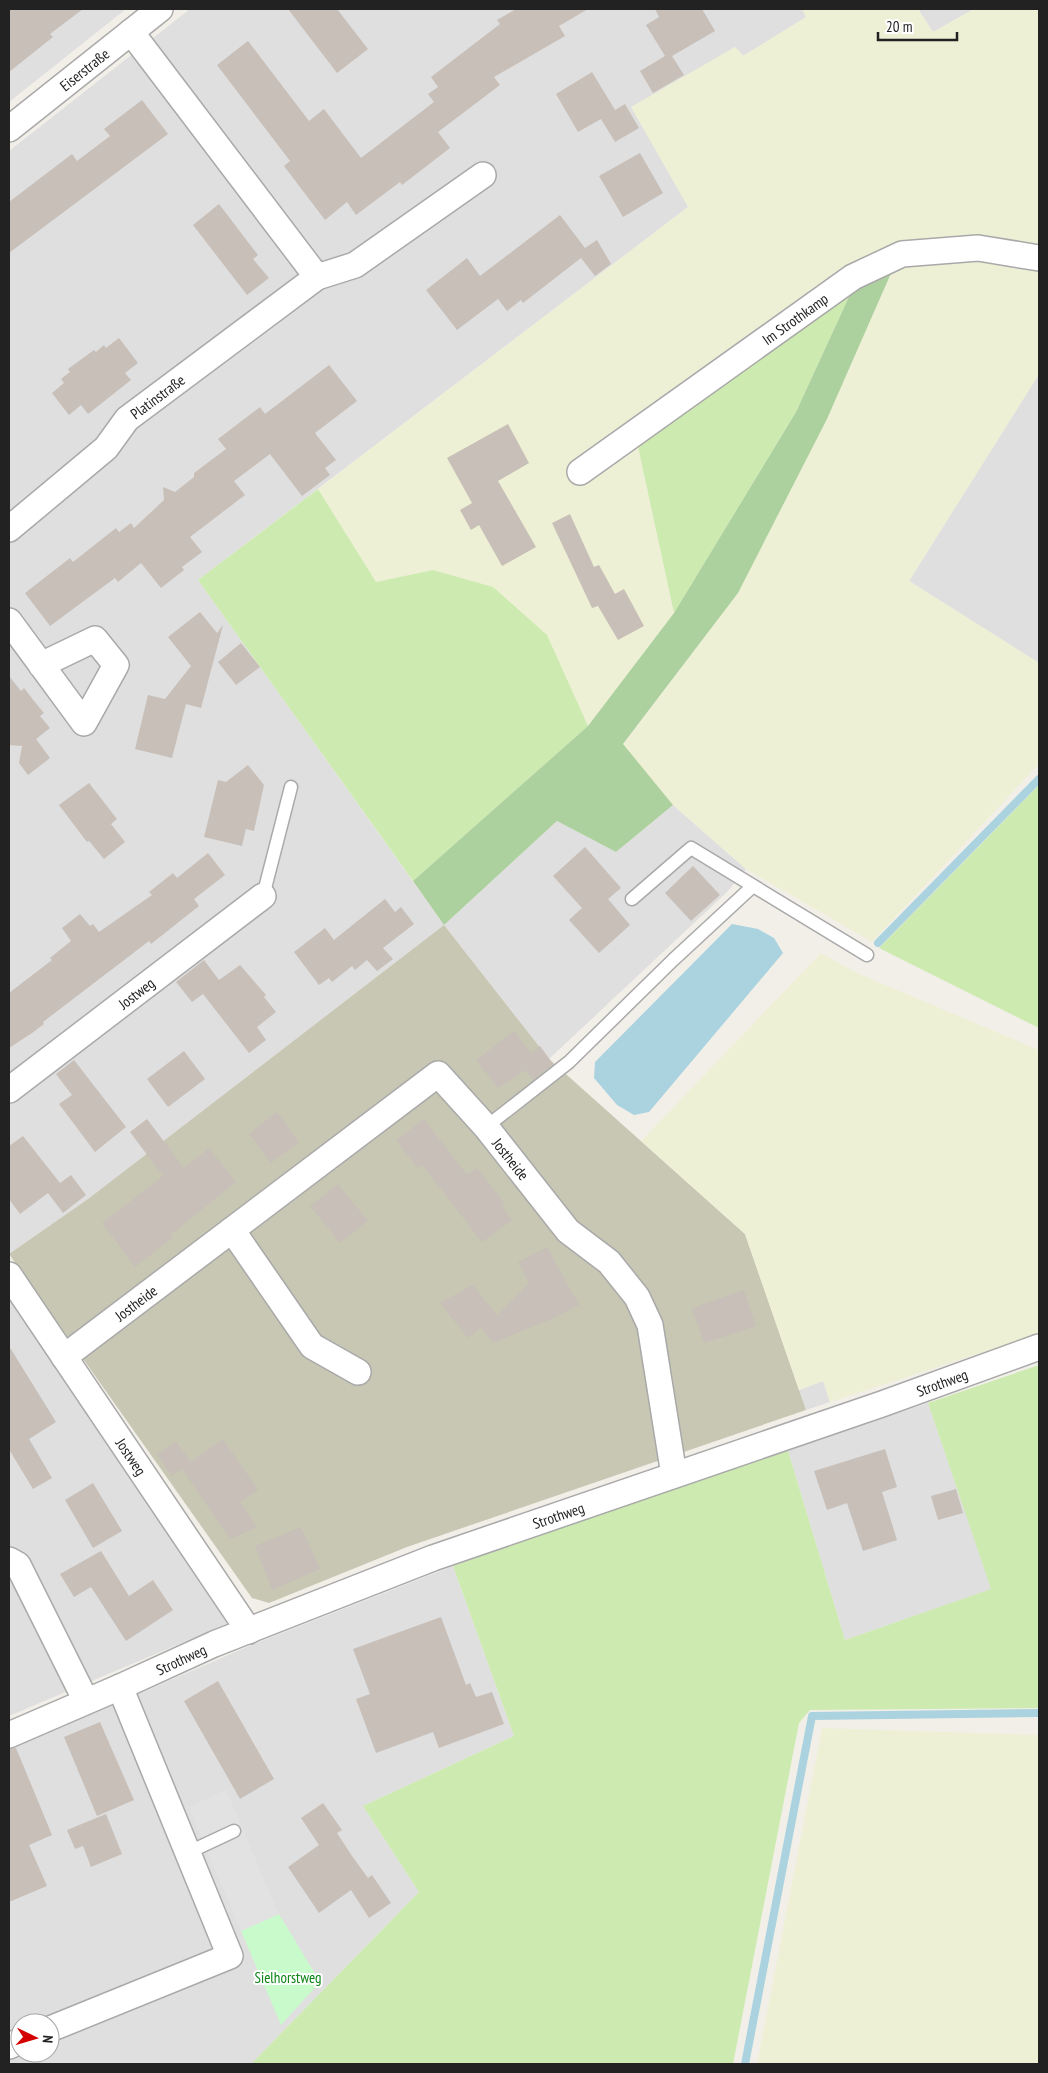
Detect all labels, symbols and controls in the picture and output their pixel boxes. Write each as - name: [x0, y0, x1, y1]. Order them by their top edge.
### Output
- scale bar: [878, 10, 957, 42]
- text: 20 m: [886, 17, 912, 36]
- street label: Eiserstraße: [56, 44, 113, 95]
- street label: Im Strothkamp: [758, 289, 831, 349]
- street label: Platinstraße: [126, 370, 188, 423]
- street label: Jostweg: [113, 973, 158, 1013]
- street label: Jostheide: [488, 1133, 533, 1184]
- street label: Jostheide: [110, 1281, 161, 1325]
- street label: Strothweg: [914, 1364, 970, 1400]
- street label: Jostweg: [112, 1434, 151, 1479]
- street label: Strothweg: [530, 1497, 586, 1533]
- street label: Strothweg: [153, 1639, 209, 1679]
- park label: Sielhorstweg: [254, 1968, 322, 1987]
- north arrow: [10, 2013, 60, 2063]
- text: N: [39, 2035, 57, 2044]

